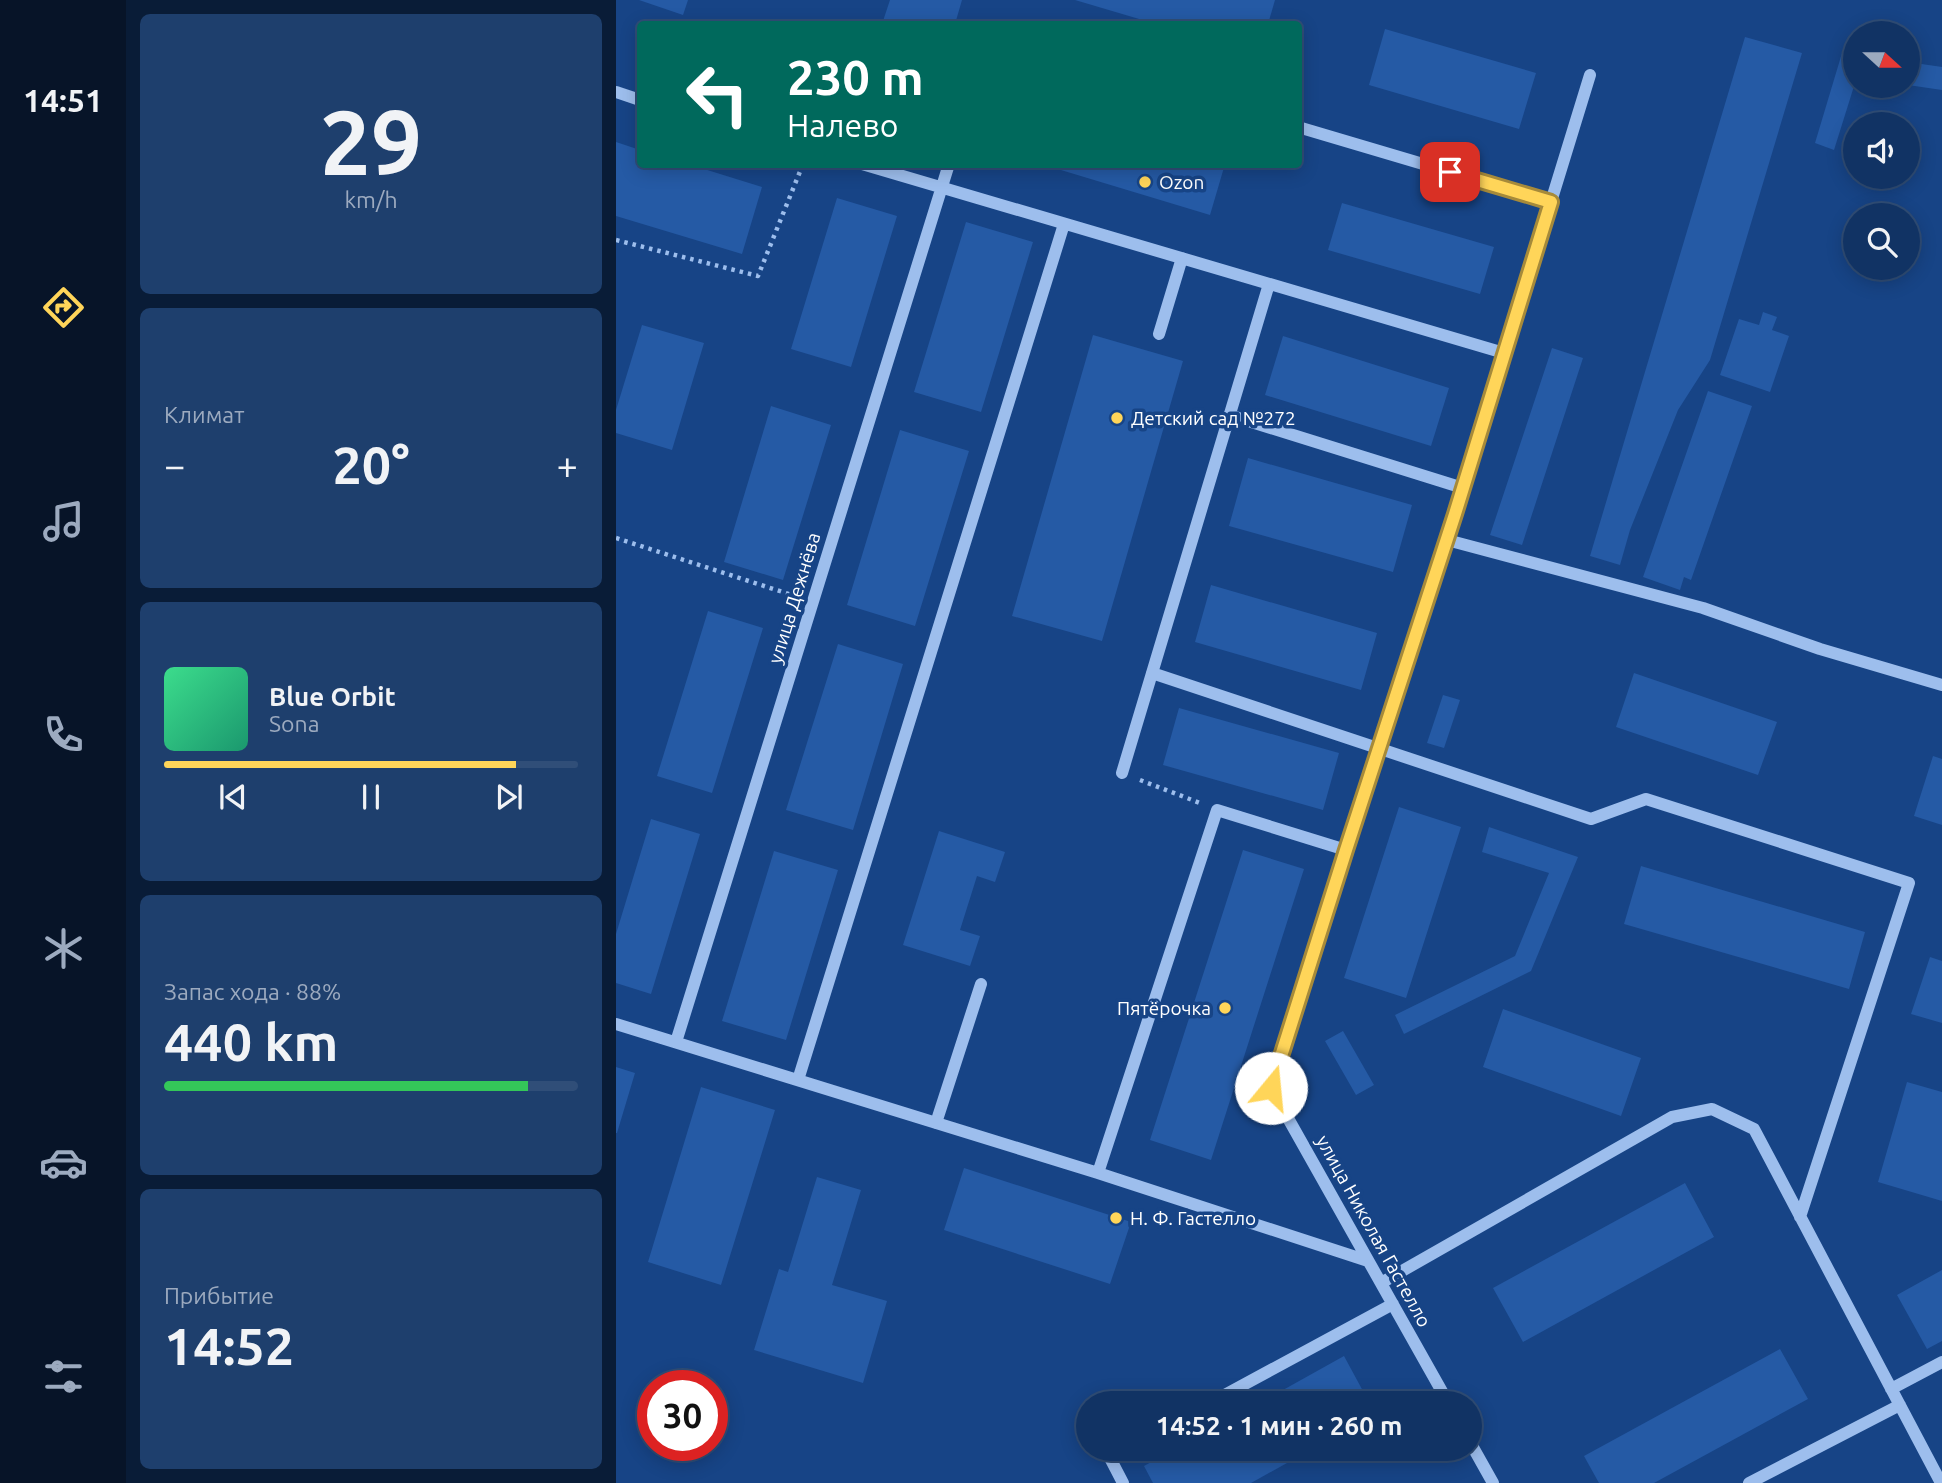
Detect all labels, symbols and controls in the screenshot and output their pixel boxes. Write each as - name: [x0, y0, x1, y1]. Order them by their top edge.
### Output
- north arrow: [1843, 21, 1920, 98]
- map controls: [1843, 21, 1920, 280]
- icon: left: [672, 49, 763, 140]
- text: 230 m: [787, 49, 924, 104]
- text: 14:51: [23, 82, 103, 118]
- text: 29: [320, 90, 422, 192]
- text: Налево: [787, 107, 899, 143]
- button: sound: [1843, 112, 1920, 189]
- pin: [1420, 142, 1480, 202]
- icon: arrive: [1431, 153, 1469, 191]
- place label: Ozon: [1159, 171, 1204, 193]
- marker: Ozon: [1137, 174, 1153, 190]
- text: km/h: [344, 187, 398, 212]
- button: search: [1843, 203, 1920, 280]
- icon: directions: [39, 283, 88, 332]
- text: Климат: [164, 402, 244, 427]
- place label: Детский сад №272: [1131, 407, 1296, 429]
- marker: Детский сад №272: [1109, 410, 1125, 426]
- text: 20°: [332, 436, 410, 494]
- text: −: [164, 444, 185, 486]
- text: +: [557, 444, 578, 486]
- icon: music: [39, 497, 88, 546]
- street label: улица Дежнёва: [764, 530, 824, 666]
- text: Blue Orbit: [269, 682, 396, 711]
- icon: phone: [39, 710, 88, 759]
- text: Sona: [269, 711, 319, 736]
- icon: previous: [214, 778, 252, 816]
- icon: pause: [352, 778, 390, 816]
- icon: next: [490, 778, 528, 816]
- icon: climate: [39, 924, 88, 973]
- text: Запас хода · 88%: [164, 979, 341, 1004]
- place label: Пятёрочка: [1117, 997, 1211, 1019]
- marker: Пятёрочка: [1217, 1000, 1233, 1016]
- text: 440 km: [164, 1013, 338, 1071]
- position arrow: [1234, 1051, 1308, 1125]
- street label: улица Николая Гастелло: [1312, 1131, 1436, 1331]
- icon: car: [39, 1138, 88, 1187]
- place label: Н. Ф. Гастелло: [1130, 1207, 1256, 1229]
- marker: Н. Ф. Гастелло: [1108, 1210, 1124, 1226]
- text: Прибытие: [164, 1283, 274, 1308]
- text: 14:52: [164, 1317, 294, 1375]
- icon: filters: [39, 1352, 88, 1401]
- speed limit sign: 30: [637, 1370, 728, 1461]
- text: 14:52 · 1 мин · 260 m: [1156, 1411, 1402, 1440]

